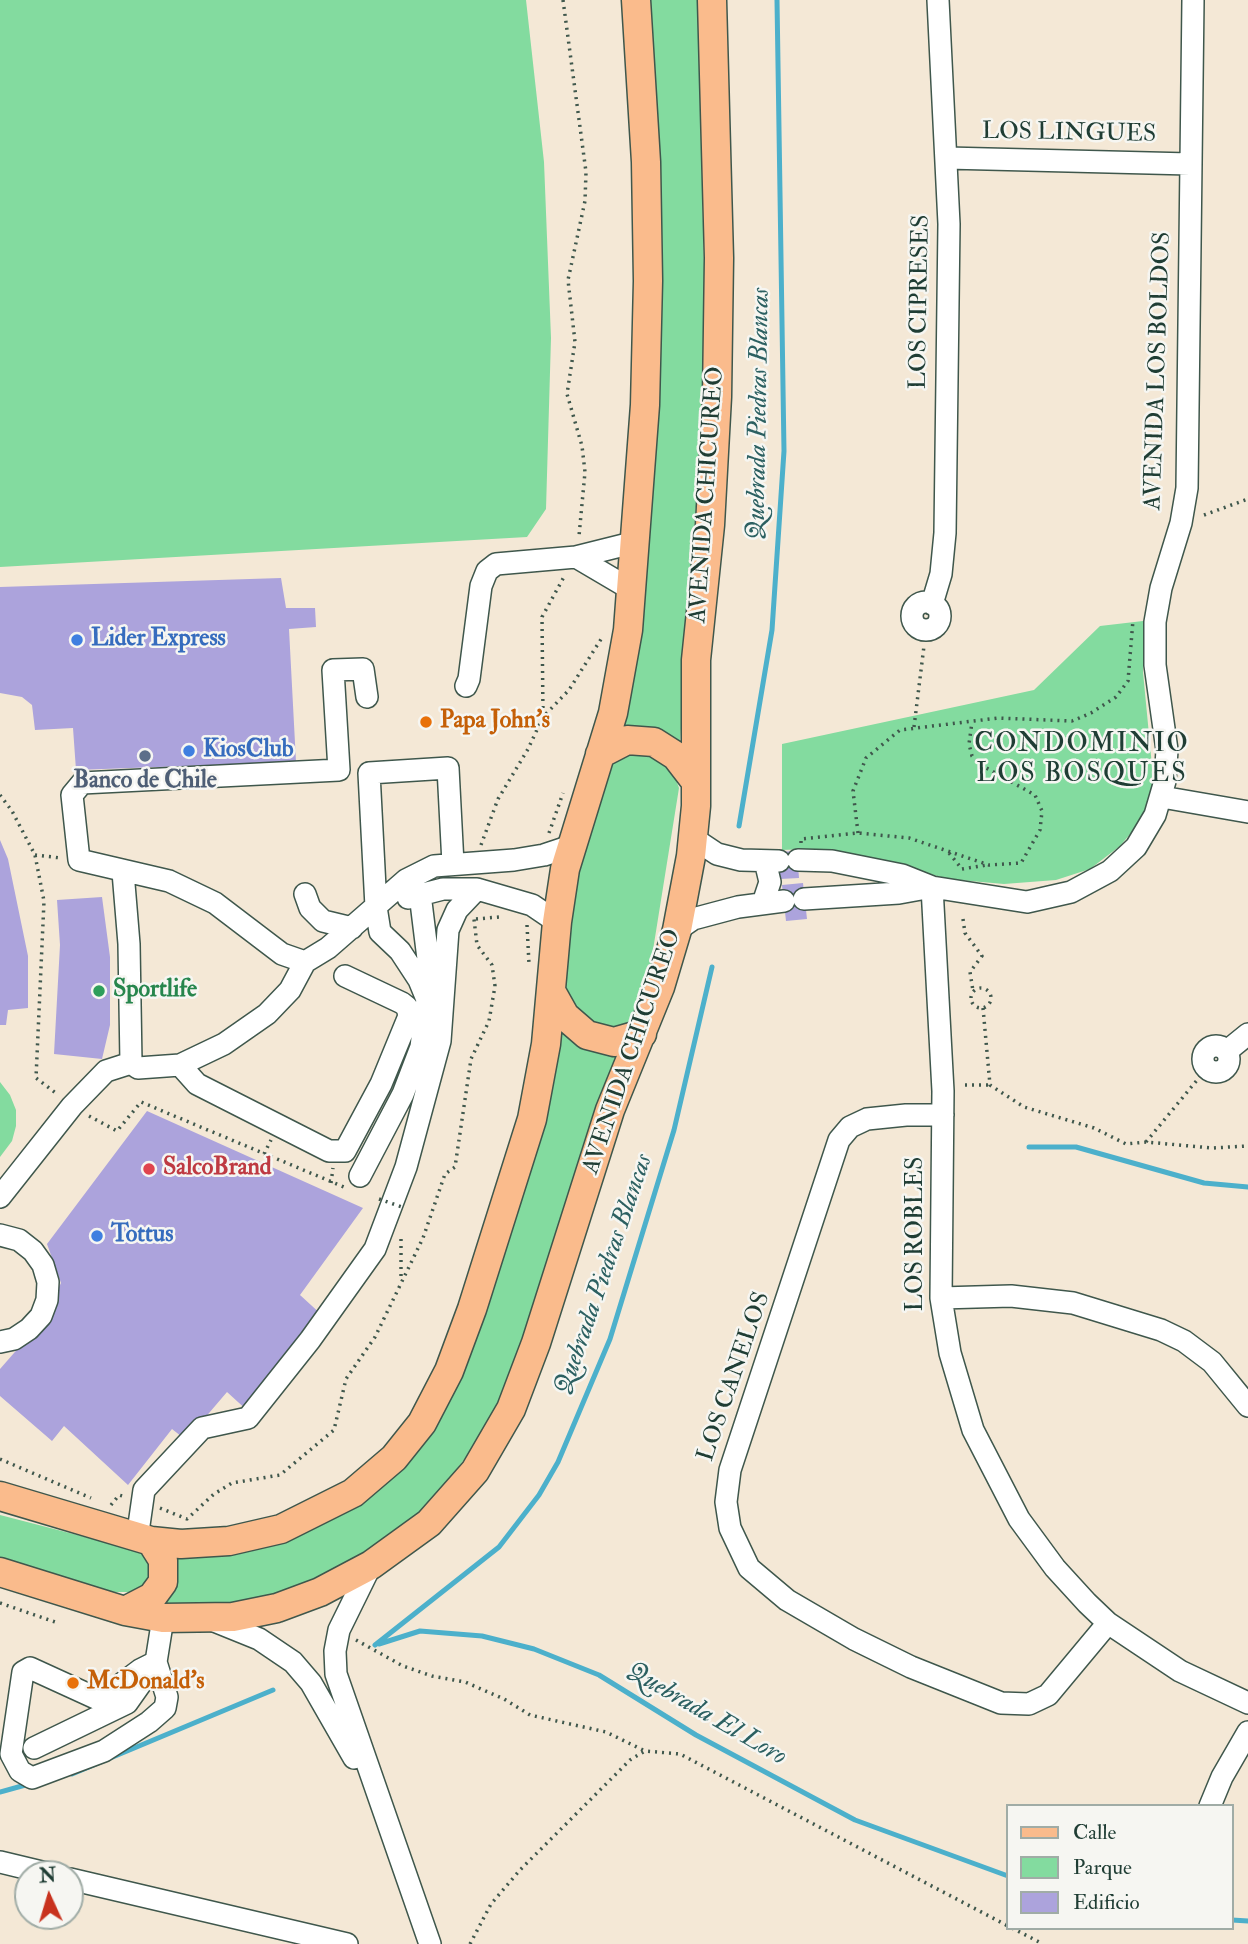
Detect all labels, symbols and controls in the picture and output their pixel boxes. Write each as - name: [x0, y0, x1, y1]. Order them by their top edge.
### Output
- street label: LOS LINGUES: [982, 118, 1156, 150]
- street label: LOS CIPRESES: [905, 214, 937, 390]
- street label: AVENIDA LOS BOLDOS: [1140, 231, 1178, 511]
- water label: Quebrada Piedras Blancas: [742, 288, 778, 540]
- street label: AVENIDA CHICUREO: [685, 366, 731, 624]
- place label: Lider Express: [91, 626, 226, 654]
- marker: Lider Express: [69, 632, 85, 648]
- place label: Papa John's: [440, 708, 550, 736]
- marker: Papa John's: [418, 714, 434, 730]
- district label: CONDOMINIO LOS BOSQUES: [976, 729, 1188, 790]
- place label: KiosClub: [203, 737, 294, 765]
- marker: KiosClub: [181, 743, 197, 759]
- marker: Banco de Chile: [137, 748, 153, 764]
- place label: Banco de Chile: [73, 768, 217, 796]
- street label: AVENIDA CHICUREO: [578, 926, 688, 1178]
- place label: Sportlife: [113, 977, 197, 1005]
- marker: Sportlife: [91, 983, 107, 999]
- water label: Quebrada Piedras Blancas: [549, 1151, 661, 1399]
- place label: SalcoBrand: [163, 1155, 272, 1183]
- street label: LOS ROBLES: [903, 1157, 931, 1311]
- marker: SalcoBrand: [141, 1161, 157, 1177]
- place label: Tottus: [111, 1222, 173, 1250]
- marker: Tottus: [89, 1228, 105, 1244]
- street label: LOS CANELOS: [693, 1289, 777, 1465]
- water label: Quebrada El Loro: [620, 1657, 792, 1773]
- place label: McDonald's: [87, 1669, 205, 1697]
- marker: McDonald's: [65, 1675, 81, 1691]
- legend: [1006, 1804, 1234, 1930]
- text: Calle: [1073, 1819, 1116, 1846]
- text: Parque: [1073, 1854, 1132, 1881]
- north arrow: [14, 1860, 84, 1930]
- text: N: [38, 1863, 57, 1889]
- text: Edificio: [1073, 1889, 1140, 1916]

